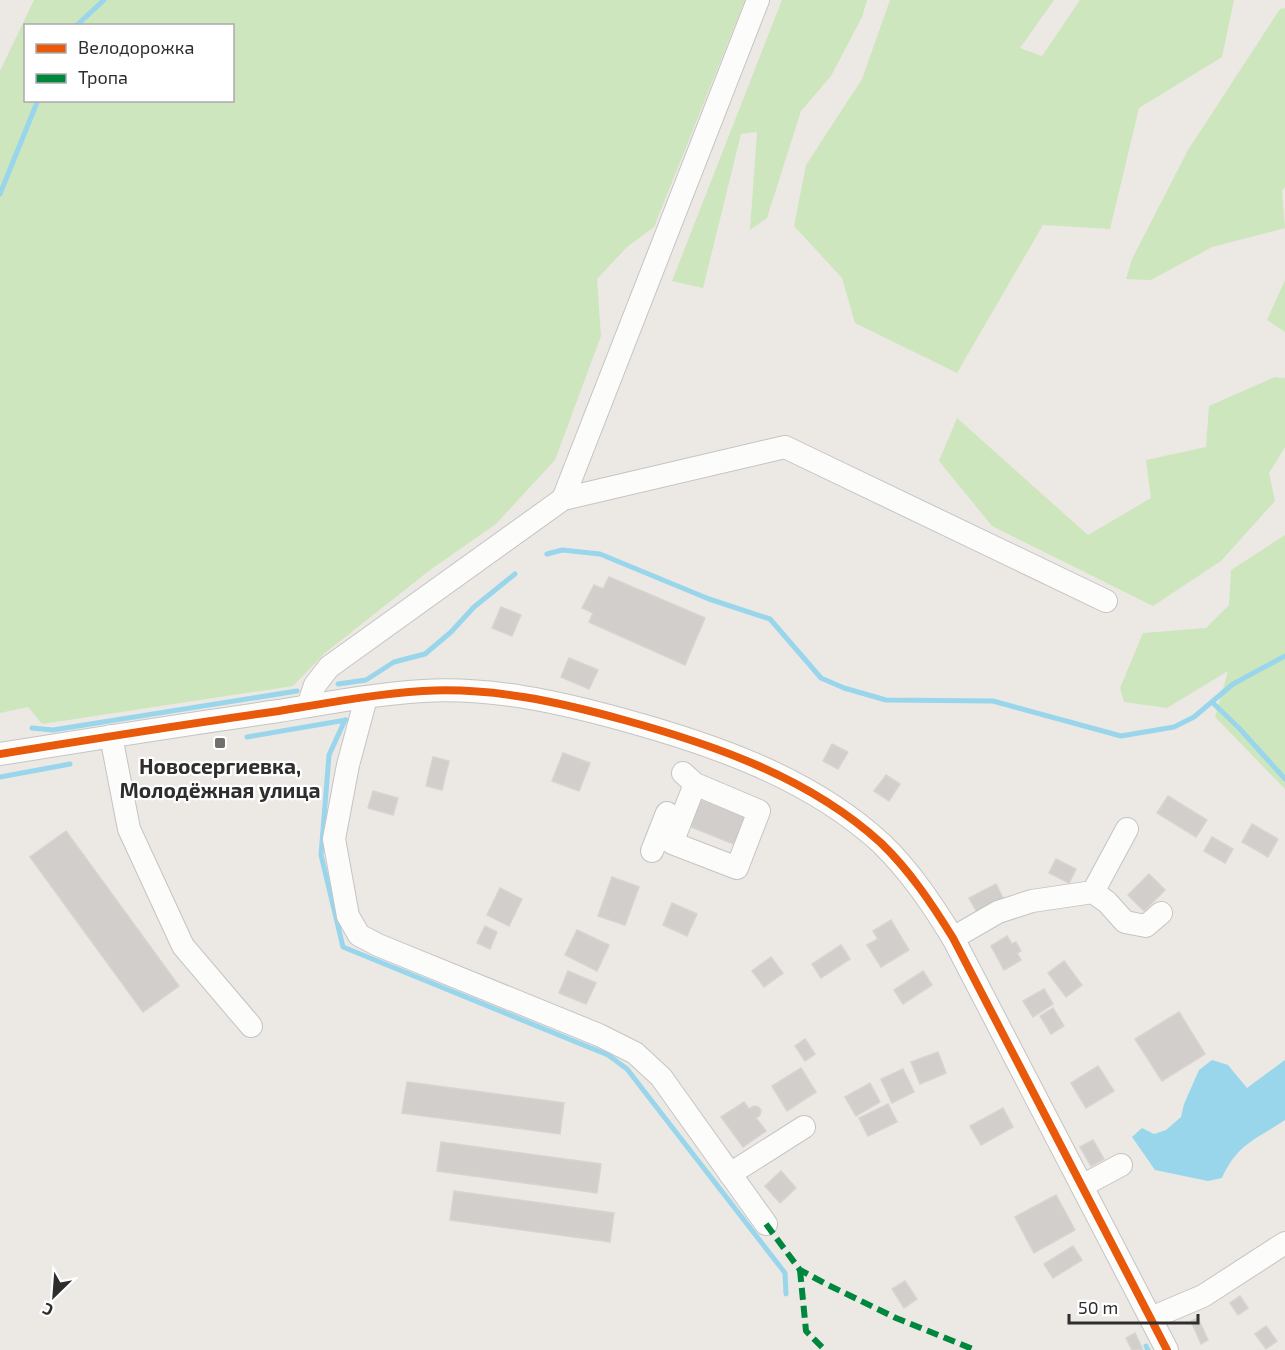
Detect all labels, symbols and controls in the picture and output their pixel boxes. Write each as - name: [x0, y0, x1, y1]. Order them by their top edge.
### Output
- legend: [24, 24, 234, 102]
- text: Велодорожка: [78, 36, 194, 58]
- text: Тропа: [78, 66, 128, 88]
- marker: Новосергиевка, Молодёжная улица: [213, 736, 227, 750]
- place label: Новосергиевка, Молодёжная улица: [119, 753, 321, 802]
- north arrow: [24, 1266, 84, 1326]
- scale bar: [1069, 1287, 1198, 1325]
- text: 50 m: [1078, 1296, 1118, 1318]
- text: С: [39, 1299, 56, 1321]

